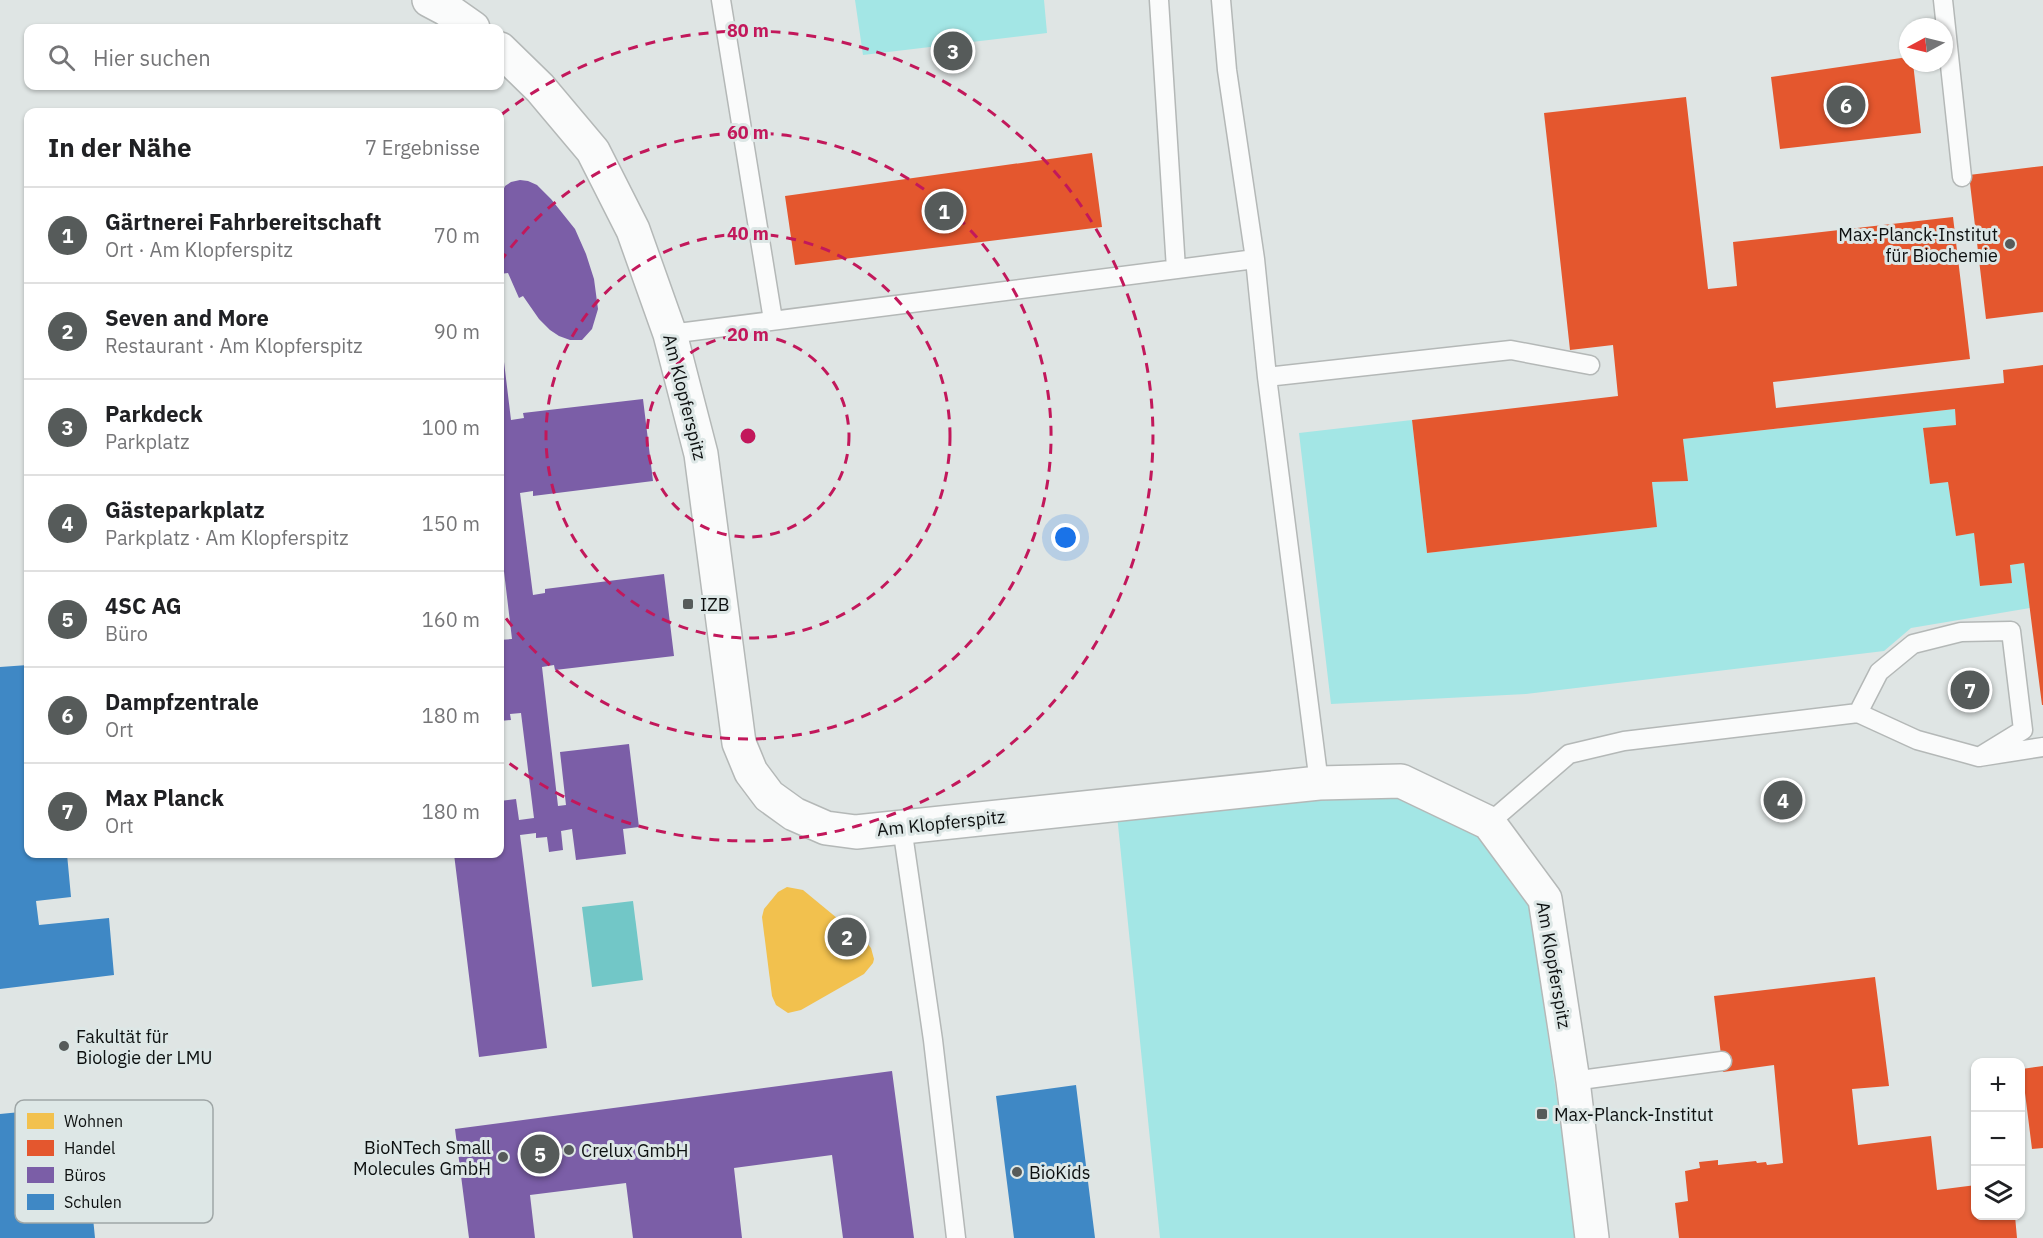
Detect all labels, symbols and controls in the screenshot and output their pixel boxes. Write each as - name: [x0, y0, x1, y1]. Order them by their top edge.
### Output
- north arrow: [1899, 18, 1953, 72]
- text: 80 m: [727, 19, 769, 42]
- search box: [24, 24, 504, 90]
- pin: 3: [934, 28, 972, 74]
- icon: search: [45, 41, 78, 74]
- text: Hier suchen: [93, 43, 211, 72]
- pin: 6: [1826, 82, 1866, 128]
- text: 60 m: [727, 121, 769, 144]
- text: In der Nähe: [48, 130, 192, 164]
- text: 7 Ergebnisse: [365, 134, 480, 161]
- pin: 1: [924, 188, 964, 234]
- text: Gärtnerei Fahrbereitschaft: [105, 207, 381, 236]
- text: 1: [62, 222, 74, 249]
- text: 70 m: [434, 222, 480, 249]
- text: 40 m: [727, 222, 769, 245]
- place label: Max-Planck-Institut für Biochemie: [1838, 223, 1998, 267]
- text: Ort · Am Klopferspitz: [105, 236, 293, 263]
- marker: Max-Planck-Institut für Biochemie: [2003, 237, 2017, 251]
- text: Seven and More: [105, 303, 269, 332]
- text: 2: [62, 318, 74, 345]
- text: 90 m: [434, 318, 480, 345]
- text: 20 m: [727, 323, 769, 346]
- text: Restaurant · Am Klopferspitz: [105, 332, 363, 359]
- street label: Am Klopferspitz: [658, 332, 712, 462]
- text: Parkdeck: [105, 399, 203, 428]
- text: 3: [62, 414, 74, 441]
- text: 100 m: [422, 414, 480, 441]
- centre of rings: [738, 426, 758, 446]
- text: Parkplatz: [105, 428, 190, 455]
- text: Gästeparkplatz: [105, 495, 265, 524]
- text: 4: [62, 510, 74, 537]
- text: 150 m: [422, 510, 480, 537]
- your location: [1051, 523, 1080, 552]
- text: Parkplatz · Am Klopferspitz: [105, 524, 349, 551]
- text: 4SC AG: [105, 591, 182, 620]
- place label: IZB: [700, 593, 729, 616]
- marker: IZB: [681, 597, 695, 611]
- text: 5: [62, 606, 74, 633]
- text: 160 m: [422, 606, 480, 633]
- text: Büro: [105, 620, 148, 647]
- pin: 7: [1950, 668, 1990, 712]
- text: Dampfzentrale: [105, 687, 259, 716]
- text: 6: [62, 702, 74, 729]
- text: 180 m: [422, 702, 480, 729]
- text: Ort: [105, 716, 134, 743]
- pin: 4: [1764, 778, 1802, 822]
- text: Max Planck: [105, 783, 224, 812]
- text: 7: [62, 798, 74, 825]
- text: 180 m: [422, 798, 480, 825]
- street label: Am Klopferspitz: [876, 805, 1006, 841]
- text: Ort: [105, 812, 134, 839]
- street label: Am Klopferspitz: [1531, 900, 1577, 1030]
- pin: 2: [828, 914, 866, 960]
- place label: Fakultät für Biologie der LMU: [76, 1025, 212, 1069]
- marker: Fakultät für Biologie der LMU: [57, 1039, 71, 1053]
- map controls: [1971, 1058, 2025, 1220]
- button: +: [1971, 1058, 2025, 1112]
- legend: [15, 1100, 213, 1223]
- place label: Max-Planck-Institut: [1554, 1103, 1714, 1126]
- marker: Max-Planck-Institut: [1535, 1107, 1549, 1121]
- text: Wohnen: [64, 1111, 123, 1131]
- button: −: [1971, 1112, 2025, 1166]
- pin: 5: [520, 1132, 560, 1176]
- place label: BioNTech Small Molecules GmbH: [353, 1136, 491, 1180]
- text: Handel: [64, 1138, 115, 1158]
- place label: Crelux GmbH: [581, 1139, 688, 1162]
- marker: Crelux GmbH: [562, 1143, 576, 1157]
- marker: BioNTech Small Molecules GmbH: [496, 1150, 510, 1164]
- place label: BioKids: [1029, 1161, 1090, 1184]
- text: Büros: [64, 1165, 106, 1185]
- marker: BioKids: [1010, 1165, 1024, 1179]
- button: layers: [1971, 1166, 2025, 1220]
- text: Schulen: [64, 1192, 122, 1212]

